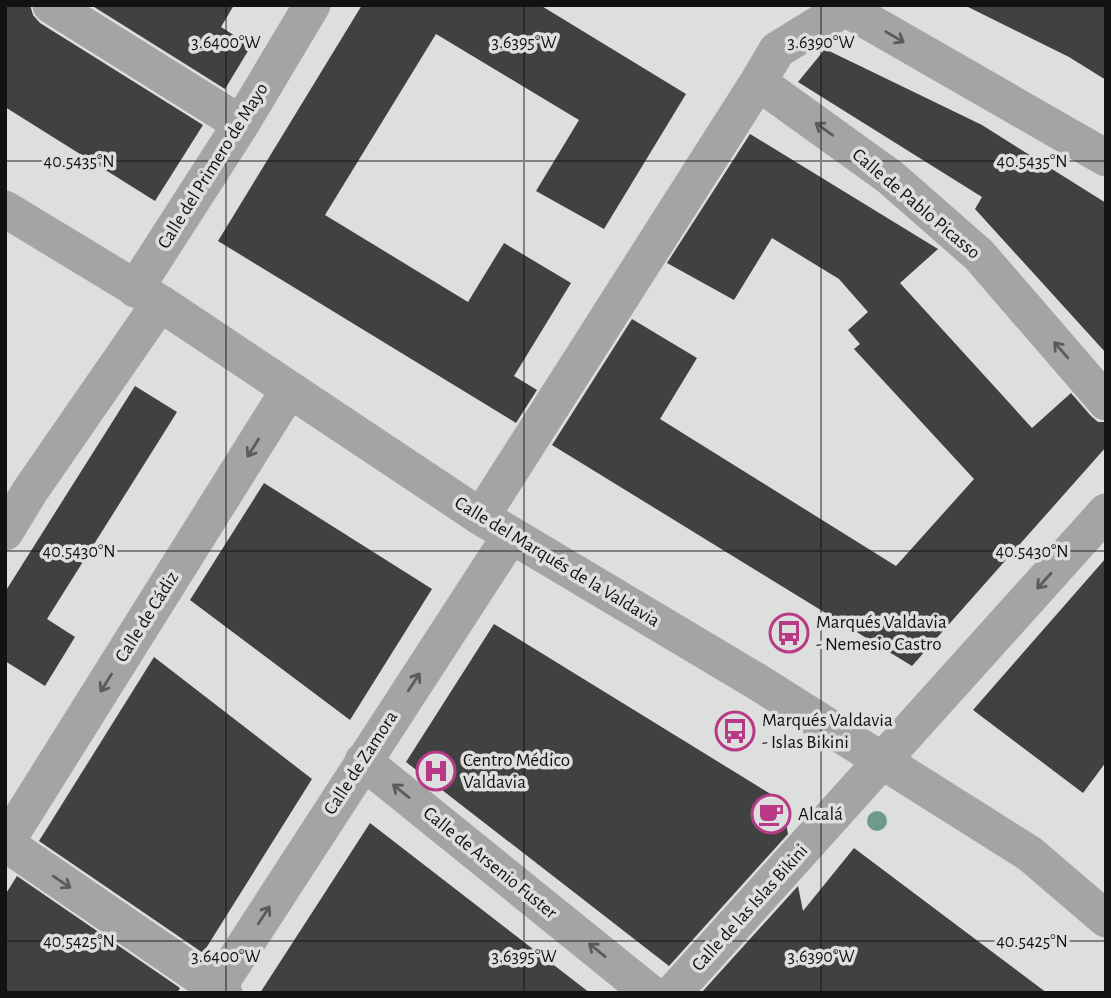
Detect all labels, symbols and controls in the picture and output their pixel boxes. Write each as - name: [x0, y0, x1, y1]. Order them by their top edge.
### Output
- one-way arrow: [885, 30, 905, 44]
- text: 3.6400°W: [191, 34, 261, 52]
- text: 3.6395°W: [492, 34, 557, 52]
- text: 3.6390°W: [788, 34, 854, 52]
- street label: Calle del Primero de Mayo: [154, 80, 272, 252]
- one-way arrow: [815, 122, 834, 136]
- street label: Calle de Pablo Picasso: [848, 145, 984, 263]
- text: 40.5435°N: [44, 153, 114, 171]
- text: 40.5435°N: [997, 153, 1067, 171]
- one-way arrow: [1053, 341, 1069, 359]
- one-way arrow: [245, 438, 259, 458]
- street label: Calle del Marqués de la Valdavia: [451, 493, 663, 631]
- text: 40.5430°N: [43, 543, 115, 561]
- text: 40.5430°N: [996, 543, 1068, 561]
- street label: Calle de Cádiz: [112, 568, 182, 666]
- one-way arrow: [1036, 572, 1052, 590]
- bus stop icon: Marqués Valdavia - Nemesio Castro: [768, 612, 810, 654]
- place label: Marqués Valdavia - Nemesio Castro: [816, 613, 947, 654]
- one-way arrow: [99, 672, 113, 692]
- one-way arrow: [407, 673, 421, 693]
- street label: Calle de Zamora: [321, 708, 402, 818]
- bus stop icon: Marqués Valdavia - Islas Bikini: [714, 710, 756, 752]
- place label: Marqués Valdavia - Islas Bikini: [762, 711, 893, 752]
- hospital icon: Centro Médico Valdavia: [415, 750, 457, 792]
- place label: Centro Médico Valdavia: [463, 751, 570, 792]
- one-way arrow: [392, 784, 410, 799]
- cafe icon: Alcalá: [750, 793, 792, 835]
- street label: Calle de Arsenio Fuster: [420, 803, 560, 923]
- place label: Alcalá: [798, 805, 843, 824]
- street label: Calle de las Islas Bikini: [688, 841, 812, 975]
- one-way arrow: [51, 875, 71, 889]
- one-way arrow: [257, 905, 271, 925]
- text: 40.5425°N: [43, 933, 115, 951]
- text: 40.5425°N: [996, 933, 1068, 951]
- one-way arrow: [588, 942, 606, 958]
- text: 3.6400°W: [191, 948, 261, 966]
- text: 3.6395°W: [492, 948, 557, 966]
- text: 3.6390°W: [788, 948, 854, 966]

